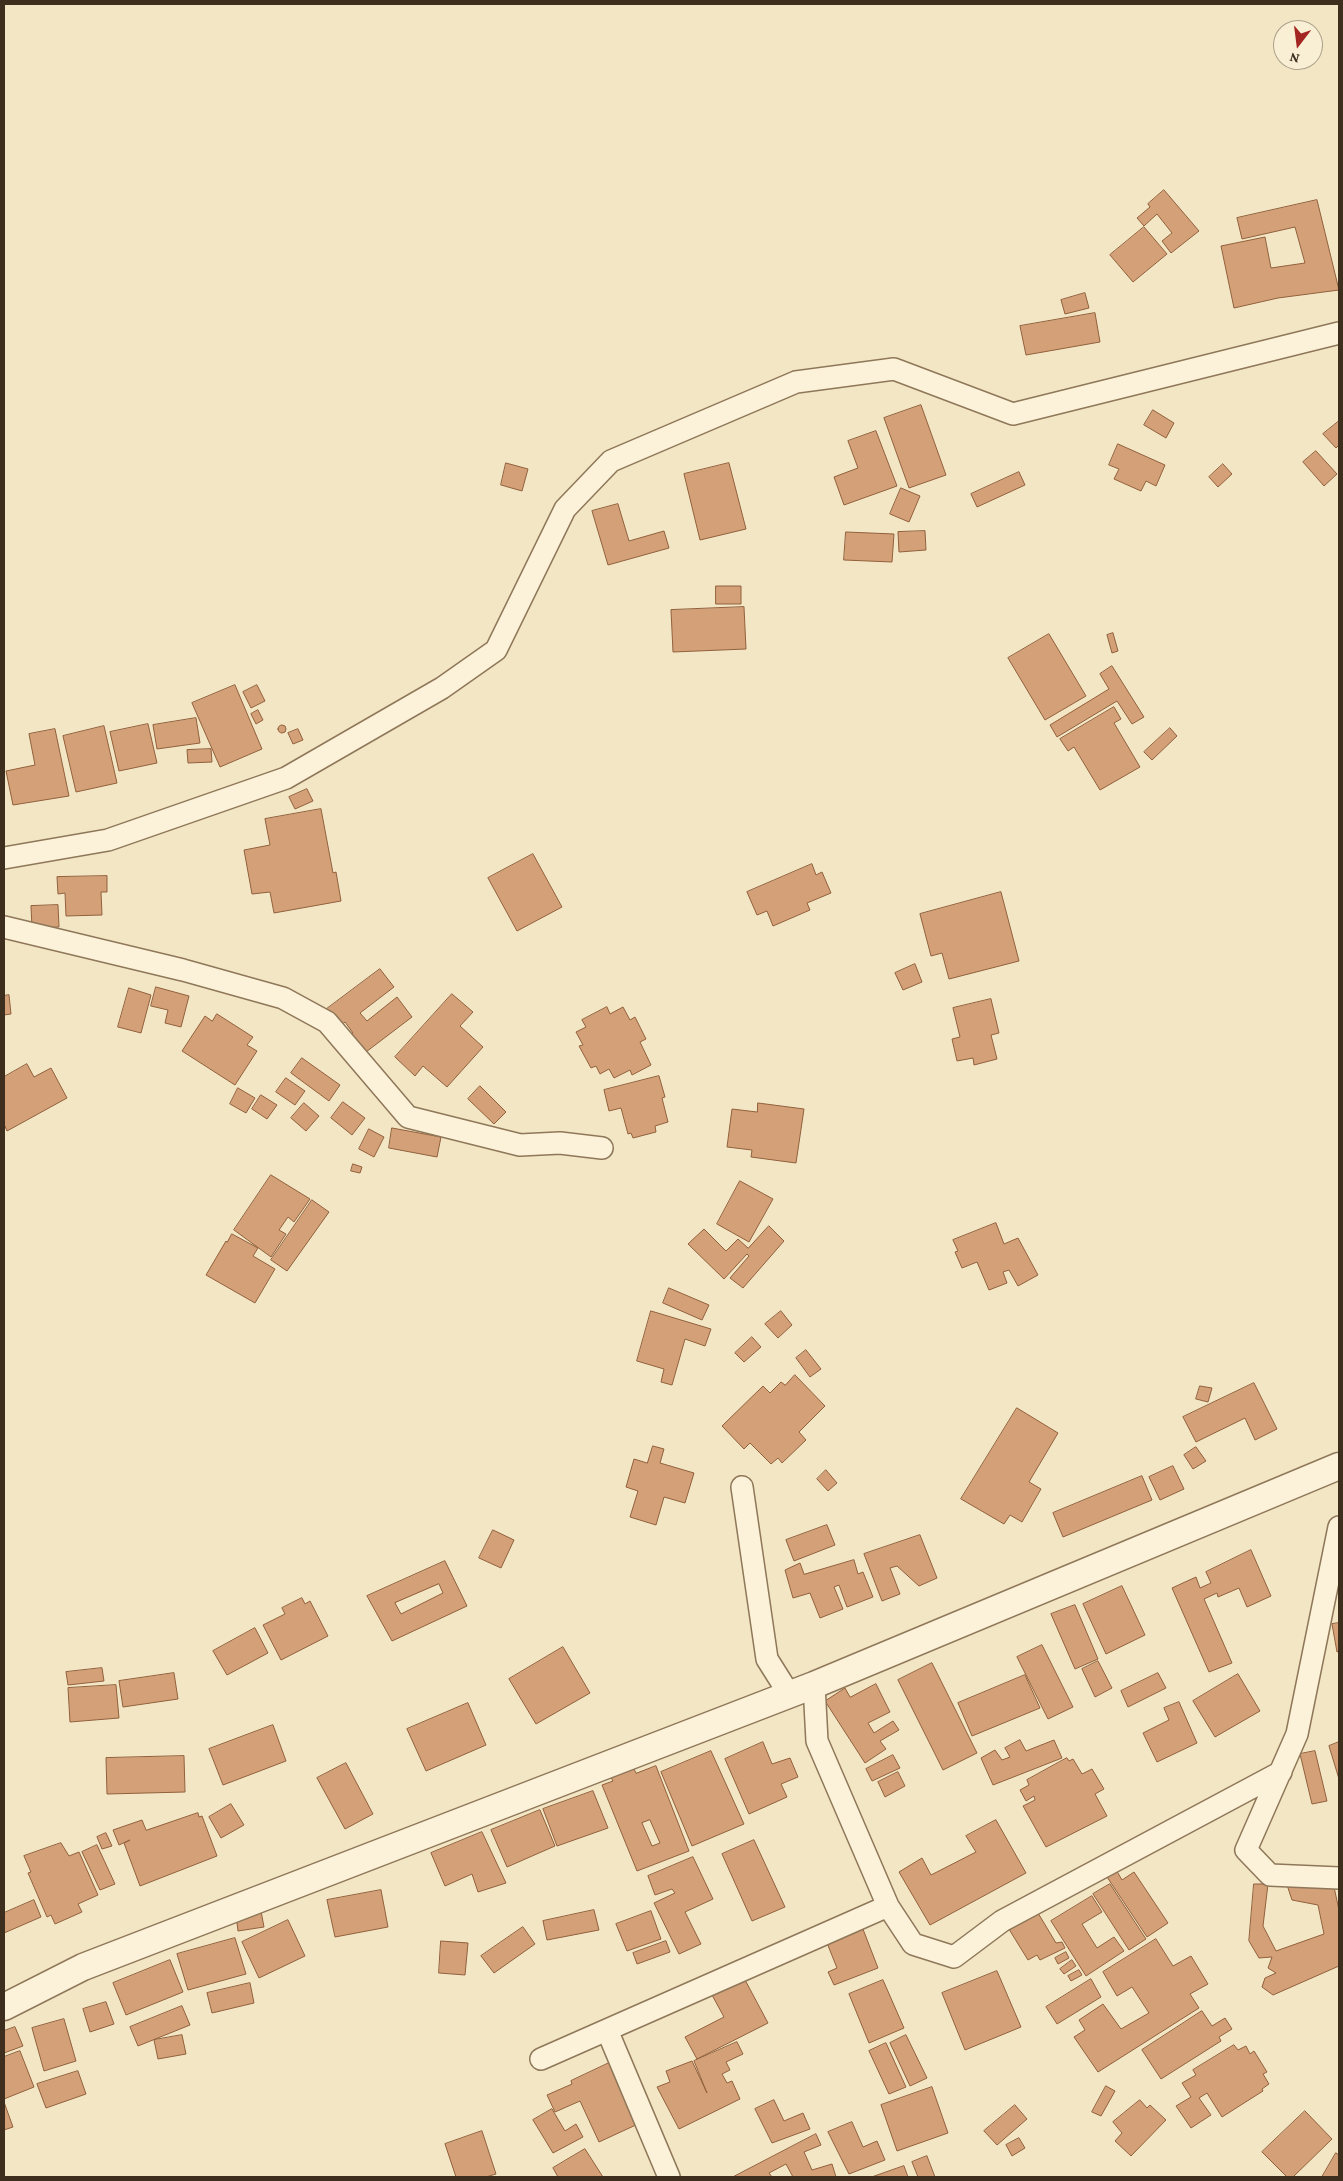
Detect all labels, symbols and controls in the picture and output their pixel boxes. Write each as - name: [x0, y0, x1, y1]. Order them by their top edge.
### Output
- north arrow: [1273, 20, 1323, 70]
- text: N: [1288, 50, 1301, 67]

